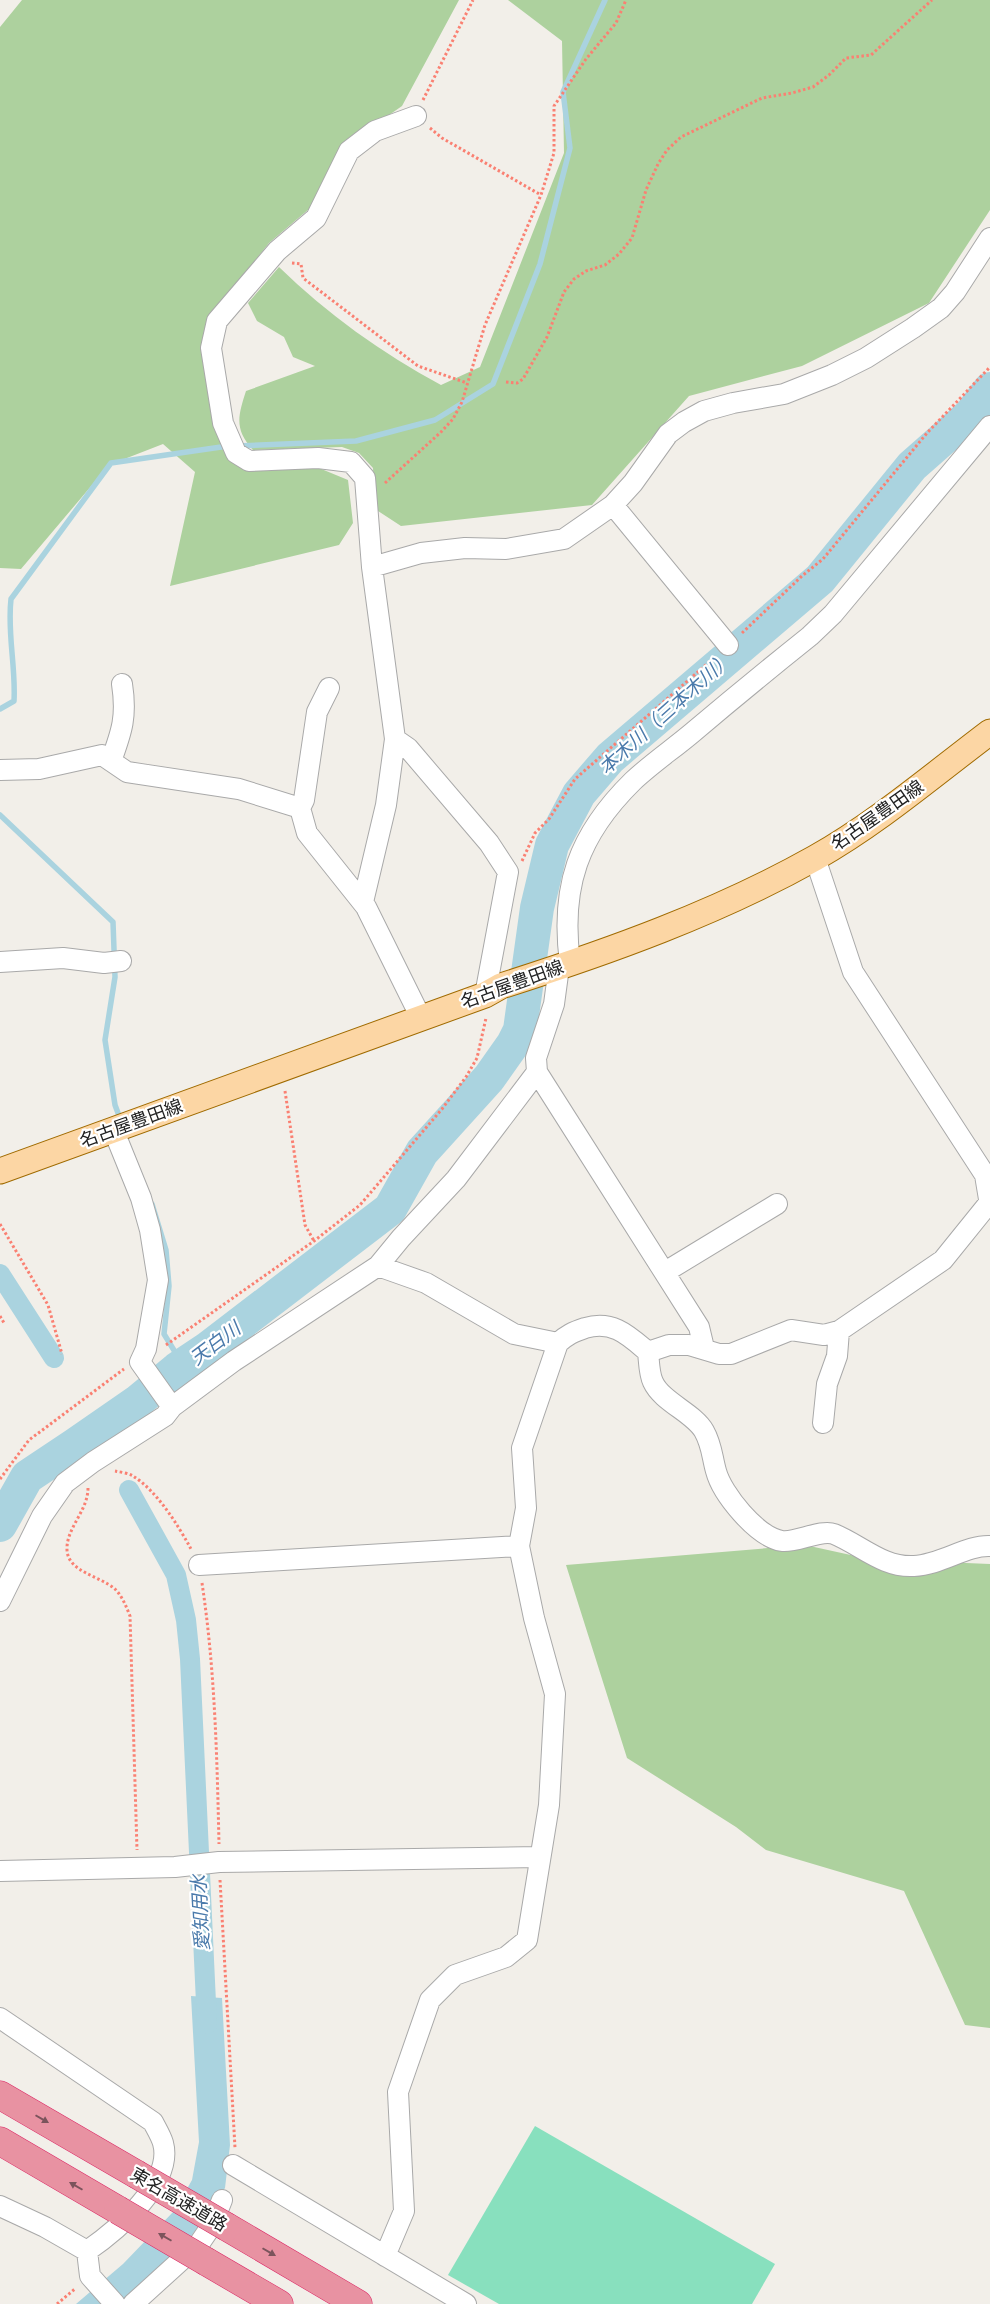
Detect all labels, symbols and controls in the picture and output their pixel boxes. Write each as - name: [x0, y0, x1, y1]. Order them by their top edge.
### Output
- water label: 本木川（三本木川）: [593, 646, 737, 780]
- street label: 名古屋豊田線: [826, 774, 928, 856]
- street label: 名古屋豊田線: [457, 954, 567, 1014]
- street label: 名古屋豊田線: [76, 1093, 186, 1153]
- water label: 天白川: [184, 1314, 247, 1371]
- water label: 愛知用水: [185, 1872, 215, 1952]
- one-way arrow: [36, 2115, 49, 2124]
- street label: 東名高速道路: [126, 2161, 232, 2237]
- one-way arrow: [70, 2181, 83, 2190]
- one-way arrow: [158, 2233, 171, 2242]
- one-way arrow: [262, 2248, 277, 2256]

